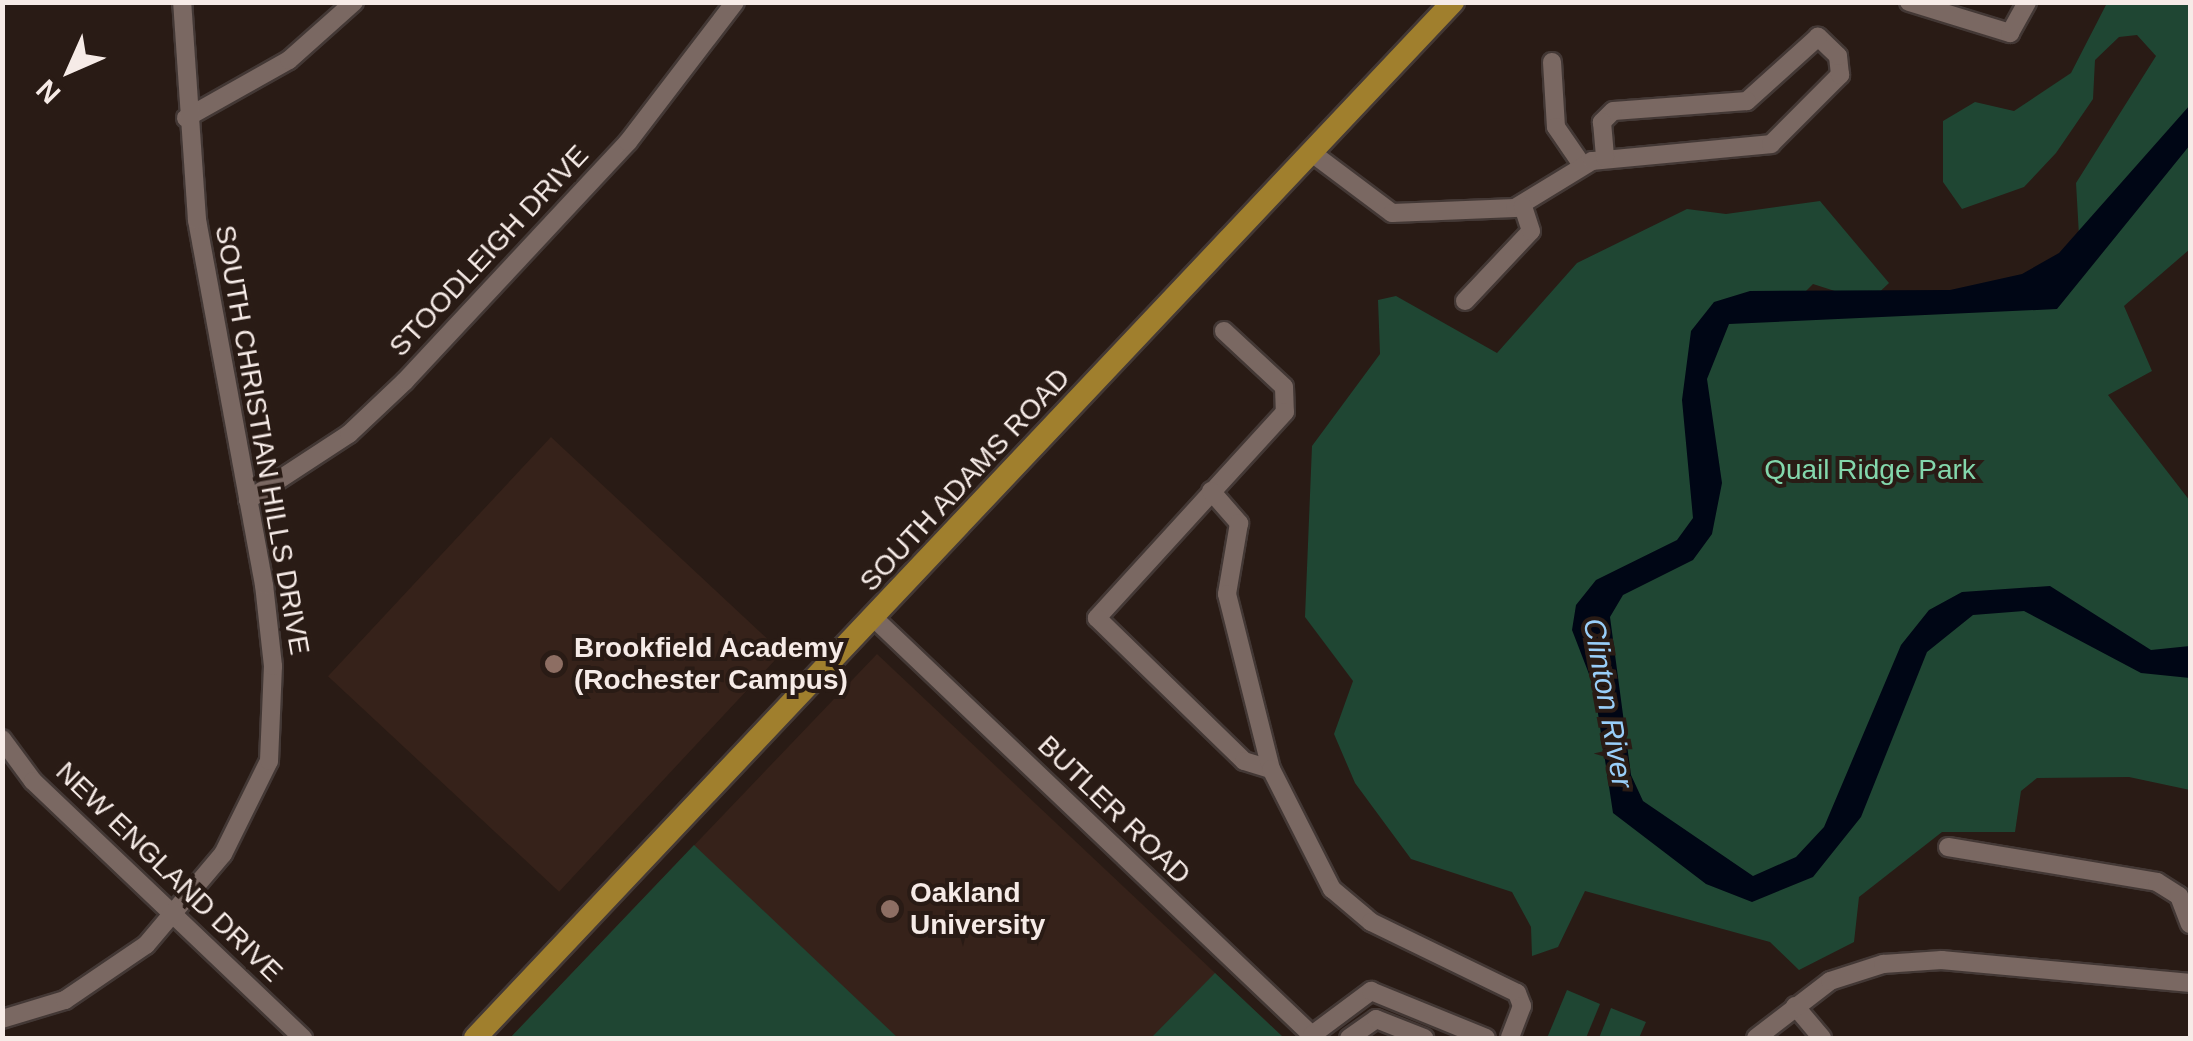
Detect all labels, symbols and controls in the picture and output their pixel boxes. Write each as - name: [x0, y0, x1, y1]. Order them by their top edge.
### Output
- north arrow: [20, 20, 120, 120]
- text: N: [30, 73, 67, 110]
- street label: STOODLEIGH DRIVE: [382, 138, 596, 364]
- street label: SOUTH CHRISTIAN HILLS DRIVE: [208, 223, 316, 657]
- street label: SOUTH ADAMS ROAD: [852, 361, 1078, 599]
- park label: Quail Ridge Park: [1764, 453, 1976, 487]
- water label: Clinton River: [1575, 615, 1641, 791]
- place label: Brookfield Academy (Rochester Campus): [574, 631, 848, 697]
- marker: Brookfield Academy (Rochester Campus): [543, 653, 565, 675]
- street label: BUTLER ROAD: [1031, 729, 1197, 891]
- street label: NEW ENGLAND DRIVE: [49, 755, 289, 989]
- place label: Oakland University: [910, 876, 1045, 942]
- marker: Oakland University: [879, 898, 901, 920]

